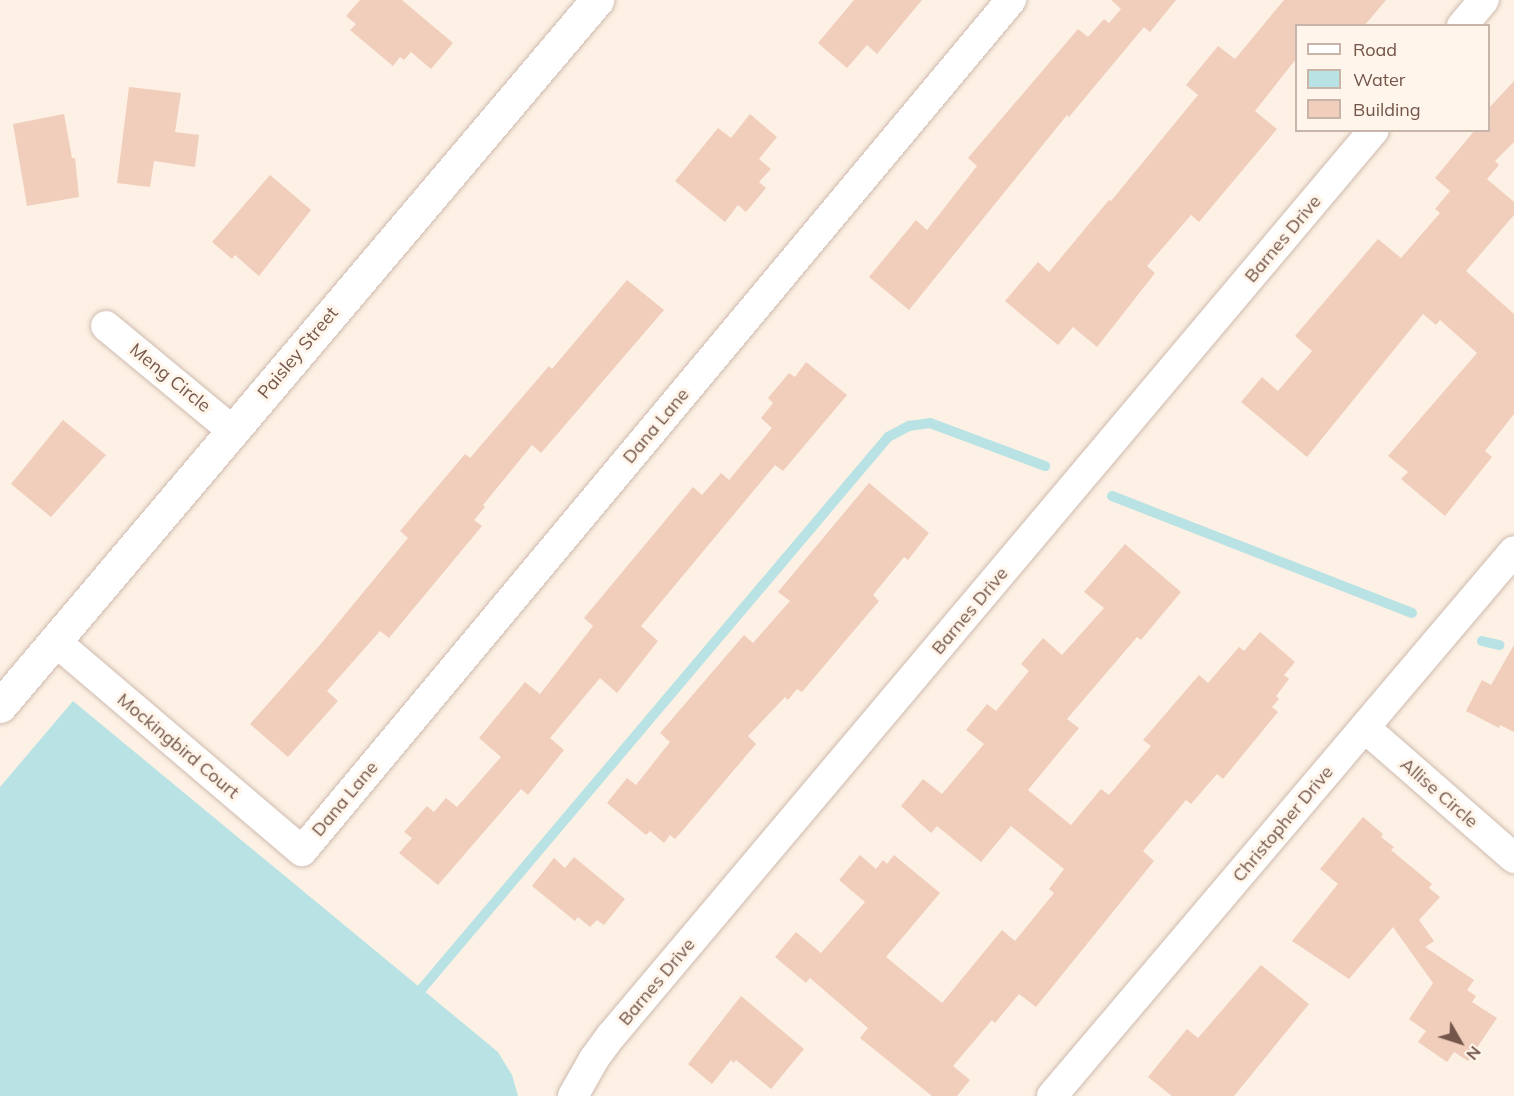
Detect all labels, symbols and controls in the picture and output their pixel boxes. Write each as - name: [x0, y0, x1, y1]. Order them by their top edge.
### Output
- legend: [1295, 24, 1490, 132]
- text: Road: [1353, 38, 1397, 61]
- text: Water: [1353, 68, 1405, 91]
- text: Building: [1353, 98, 1421, 121]
- street label: Barnes Drive: [1240, 191, 1326, 287]
- street label: Paisley Street: [253, 303, 343, 403]
- street label: Meng Circle: [125, 339, 215, 417]
- street label: Dana Lane: [618, 384, 694, 468]
- street label: Barnes Drive: [927, 563, 1013, 659]
- street label: Mockingbird Court: [113, 689, 243, 803]
- street label: Allise Circle: [1396, 754, 1482, 832]
- street label: Dana Lane: [307, 757, 383, 841]
- street label: Christopher Drive: [1228, 762, 1338, 886]
- street label: Barnes Drive: [614, 934, 700, 1030]
- north arrow: [1430, 1012, 1490, 1072]
- text: N: [1462, 1042, 1486, 1064]

